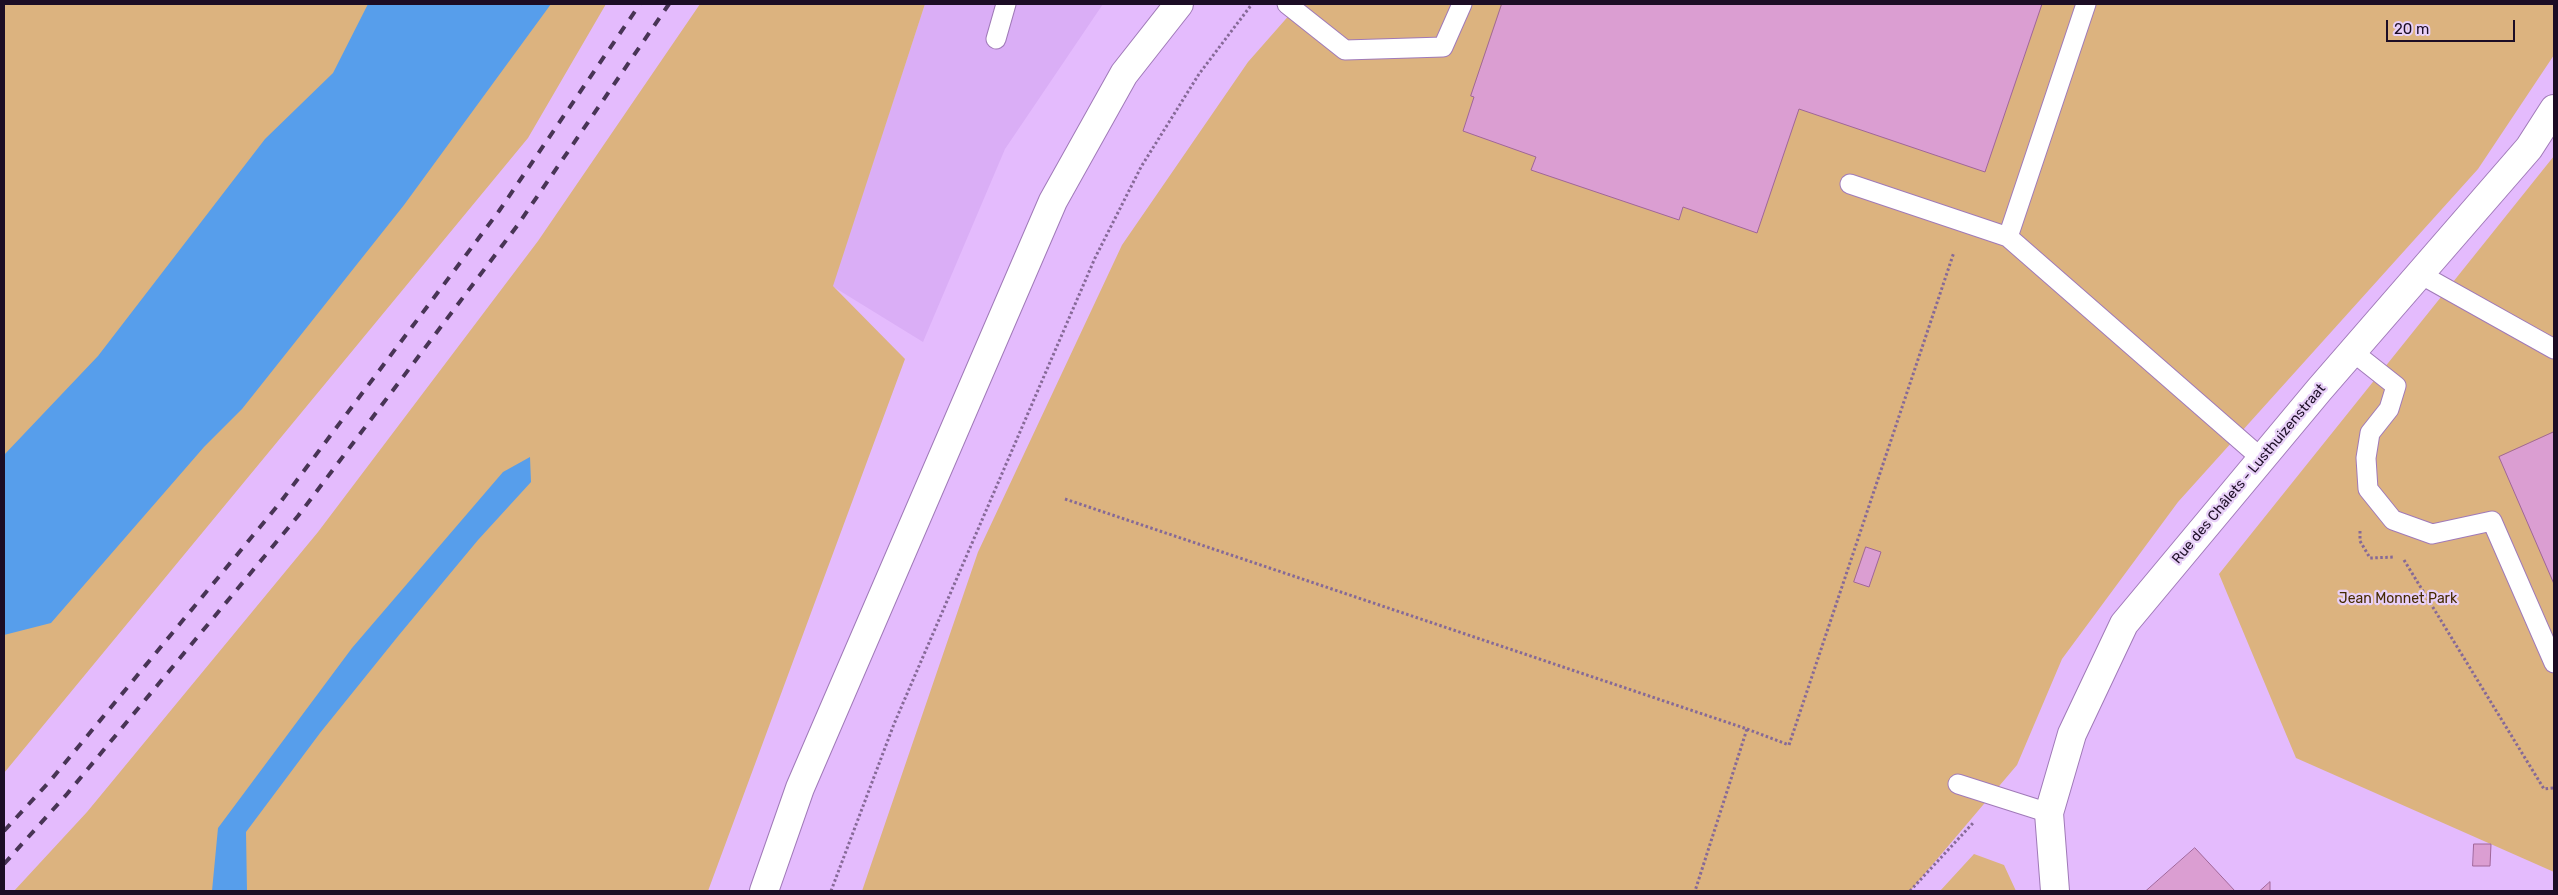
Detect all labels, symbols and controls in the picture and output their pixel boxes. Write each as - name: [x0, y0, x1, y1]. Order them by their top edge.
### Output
- scale bar: [2388, 10, 2517, 42]
- text: 20 m: [2394, 20, 2429, 38]
- street label: Rue des Châlets - Lusthuizenstraat: [2169, 381, 2329, 567]
- park label: Jean Monnet Park: [2339, 591, 2457, 607]

